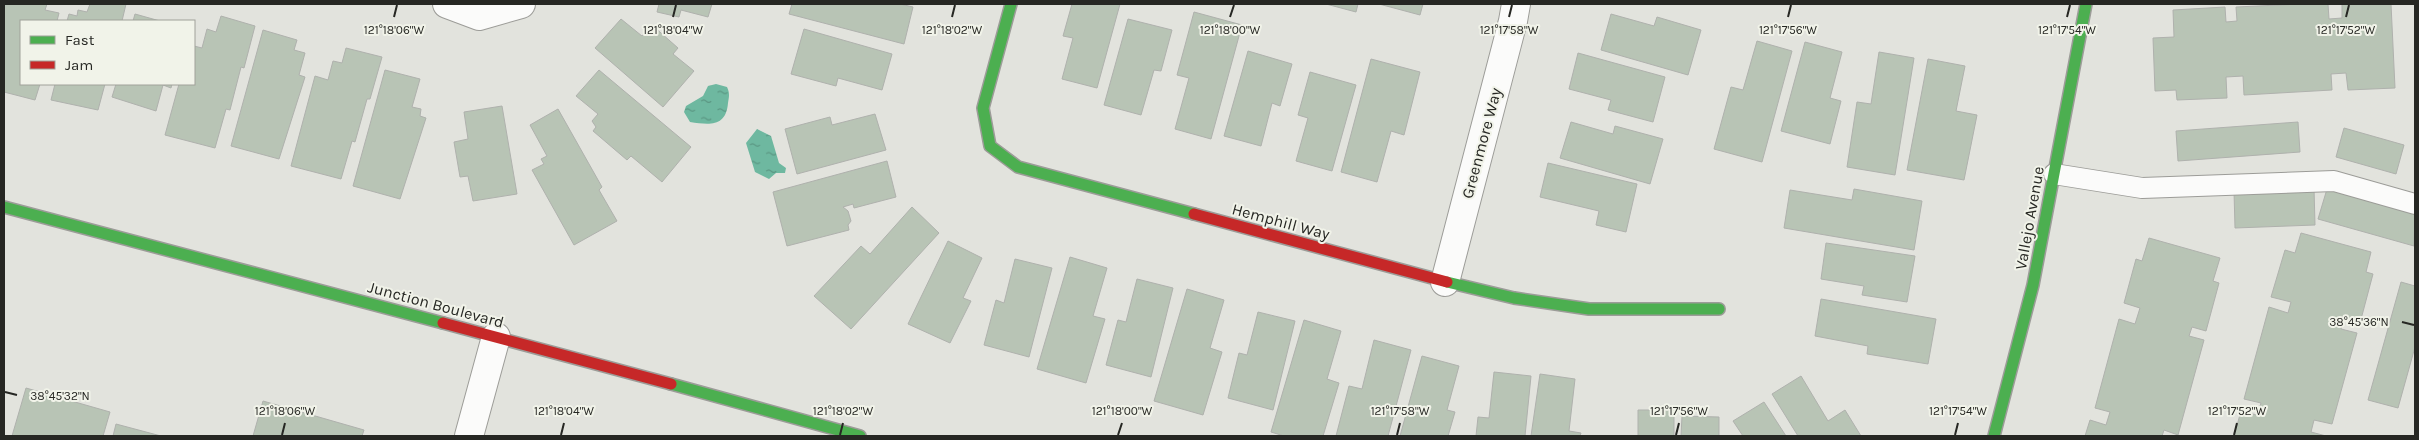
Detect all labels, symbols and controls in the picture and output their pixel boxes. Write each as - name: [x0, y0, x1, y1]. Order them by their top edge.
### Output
- legend: [20, 20, 195, 85]
- text: 121°18'06"W: [364, 23, 424, 37]
- text: 121°18'04"W: [643, 23, 703, 37]
- text: 121°18'02"W: [922, 23, 982, 37]
- text: 121°18'00"W: [1200, 23, 1261, 37]
- text: 121°17'58"W: [1480, 23, 1539, 37]
- text: 121°17'56"W: [1759, 23, 1817, 37]
- text: 121°17'54"W: [2038, 23, 2096, 37]
- text: 121°17'52"W: [2317, 23, 2375, 37]
- text: Fast: [65, 31, 95, 49]
- text: Jam: [65, 56, 93, 74]
- street label: Greenmore Way: [1458, 85, 1506, 201]
- street label: Vallejo Avenue: [2011, 165, 2048, 271]
- street label: Hemphill Way: [1230, 199, 1332, 244]
- street label: Junction Boulevard: [366, 277, 506, 332]
- text: 38°45'36"N: [2329, 315, 2389, 329]
- text: 38°45'32"N: [30, 389, 90, 403]
- text: 121°18'06"W: [255, 404, 315, 418]
- text: 121°18'04"W: [534, 404, 594, 418]
- text: 121°18'02"W: [813, 404, 873, 418]
- text: 121°18'00"W: [1092, 404, 1153, 418]
- text: 121°17'58"W: [1371, 404, 1430, 418]
- text: 121°17'56"W: [1650, 404, 1708, 418]
- text: 121°17'54"W: [1929, 404, 1987, 418]
- text: 121°17'52"W: [2208, 404, 2266, 418]

